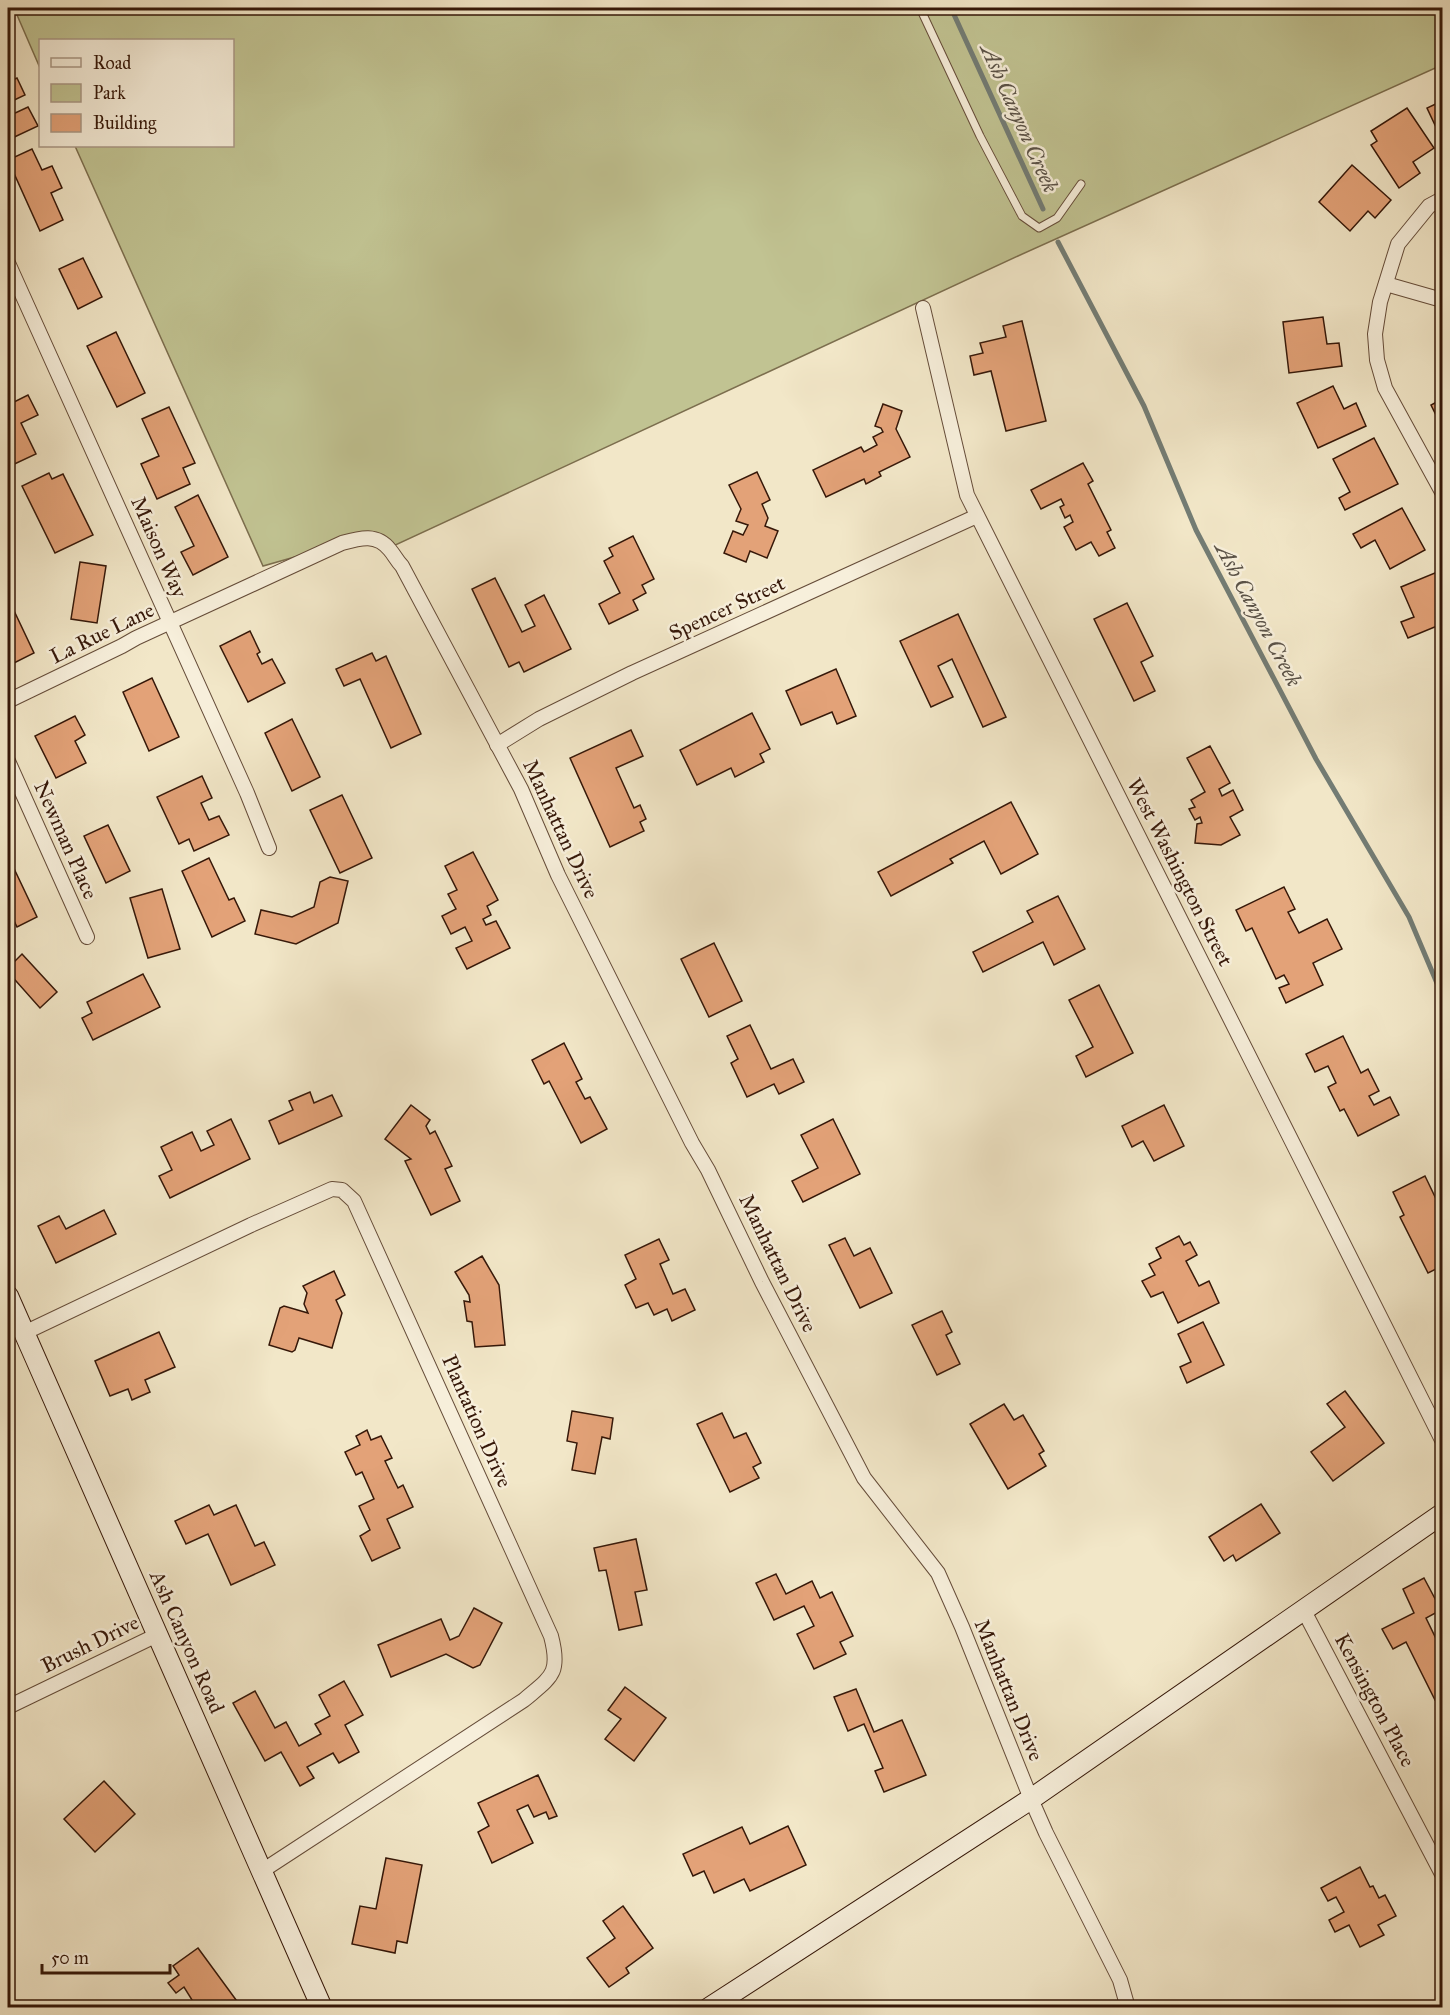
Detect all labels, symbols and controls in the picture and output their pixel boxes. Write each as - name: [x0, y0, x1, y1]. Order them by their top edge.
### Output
- water label: Ash Canyon Creek: [974, 38, 1064, 197]
- legend: [39, 39, 234, 147]
- text: Road: [93, 52, 131, 74]
- text: Park: [93, 82, 126, 104]
- text: Building: [93, 112, 157, 135]
- street label: Maison Way: [125, 492, 193, 603]
- water label: Ash Canyon Creek: [1208, 536, 1308, 691]
- street label: Spencer Street: [665, 570, 790, 646]
- street label: La Rue Lane: [46, 597, 158, 669]
- street label: Manhattan Drive: [517, 755, 605, 903]
- street label: West Washington Street: [1121, 774, 1239, 971]
- street label: Newman Place: [28, 777, 104, 903]
- street label: Manhattan Drive: [733, 1190, 823, 1337]
- street label: Plantation Drive: [436, 1351, 518, 1492]
- street label: Ash Canyon Road: [144, 1566, 230, 1718]
- street label: Brush Drive: [37, 1609, 143, 1679]
- street label: Manhattan Drive: [969, 1615, 1049, 1765]
- street label: Kensington Place: [1329, 1629, 1421, 1771]
- scale bar: [42, 1937, 170, 1975]
- text: 50 m: [51, 1947, 89, 1969]

